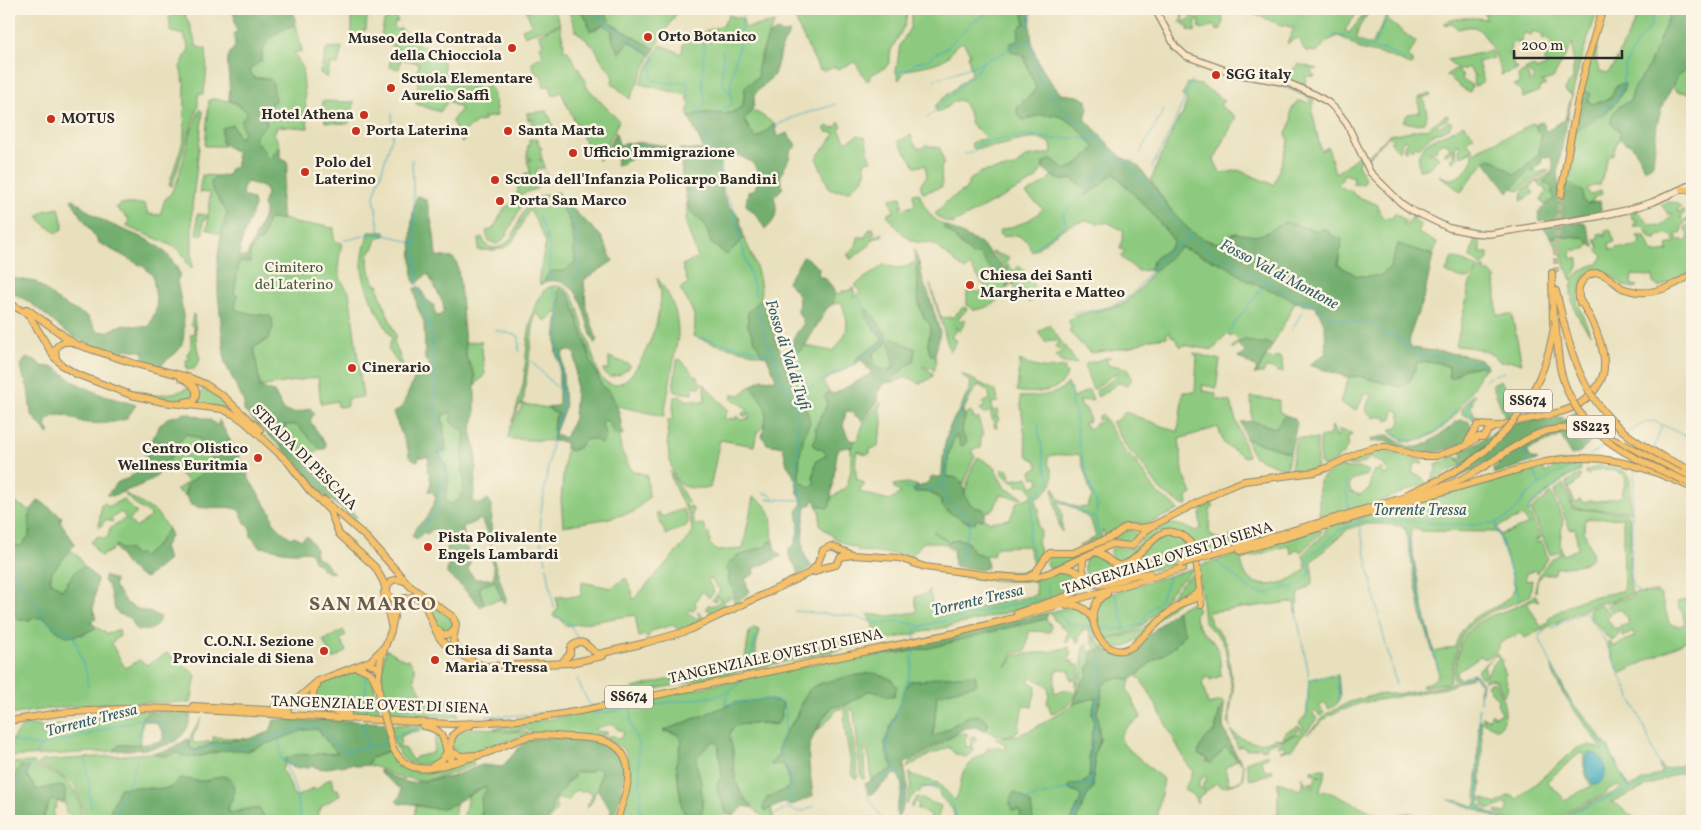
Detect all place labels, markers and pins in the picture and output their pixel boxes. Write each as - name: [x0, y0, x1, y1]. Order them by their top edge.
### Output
- place label: Orto Botanico: [658, 27, 757, 48]
- place label: Museo della Contrada della Chiocciola: [348, 29, 502, 67]
- marker: Orto Botanico: [642, 31, 654, 43]
- marker: Museo della Contrada della Chiocciola: [506, 42, 518, 54]
- place label: SGG italy: [1226, 65, 1292, 86]
- place label: Scuola Elementare Aurelio Saffi: [401, 69, 533, 107]
- marker: SGG italy: [1210, 69, 1222, 81]
- marker: Scuola Elementare Aurelio Saffi: [385, 82, 397, 94]
- place label: Hotel Athena: [261, 105, 354, 126]
- place label: MOTUS: [61, 109, 115, 130]
- marker: Hotel Athena: [358, 109, 370, 121]
- marker: MOTUS: [45, 113, 57, 125]
- place label: Porta Laterina: [366, 121, 469, 142]
- place label: Santa Marta: [518, 121, 605, 142]
- marker: Porta Laterina: [350, 125, 362, 137]
- marker: Santa Marta: [502, 125, 514, 137]
- place label: Ufficio Immigrazione: [583, 143, 735, 164]
- marker: Ufficio Immigrazione: [567, 147, 579, 159]
- place label: Polo del Laterino: [315, 153, 376, 191]
- marker: Polo del Laterino: [299, 166, 311, 178]
- place label: Scuola dell'Infanzia Policarpo Bandini: [505, 170, 777, 191]
- marker: Scuola dell'Infanzia Policarpo Bandini: [489, 174, 501, 186]
- place label: Porta San Marco: [510, 191, 627, 212]
- marker: Porta San Marco: [494, 195, 506, 207]
- place label: Chiesa dei Santi Margherita e Matteo: [980, 266, 1125, 304]
- marker: Chiesa dei Santi Margherita e Matteo: [964, 279, 976, 291]
- place label: Cinerario: [362, 358, 431, 379]
- marker: Cinerario: [346, 362, 358, 374]
- place label: Centro Olistico Wellness Euritmia: [118, 439, 248, 477]
- marker: Centro Olistico Wellness Euritmia: [252, 452, 264, 464]
- place label: Pista Polivalente Engels Lambardi: [438, 528, 559, 566]
- marker: Pista Polivalente Engels Lambardi: [422, 541, 434, 553]
- place label: C.O.N.I. Sezione Provinciale di Siena: [173, 632, 314, 670]
- place label: Chiesa di Santa Maria a Tressa: [445, 641, 553, 679]
- marker: C.O.N.I. Sezione Provinciale di Siena: [318, 645, 330, 657]
- marker: Chiesa di Santa Maria a Tressa: [429, 654, 441, 666]

